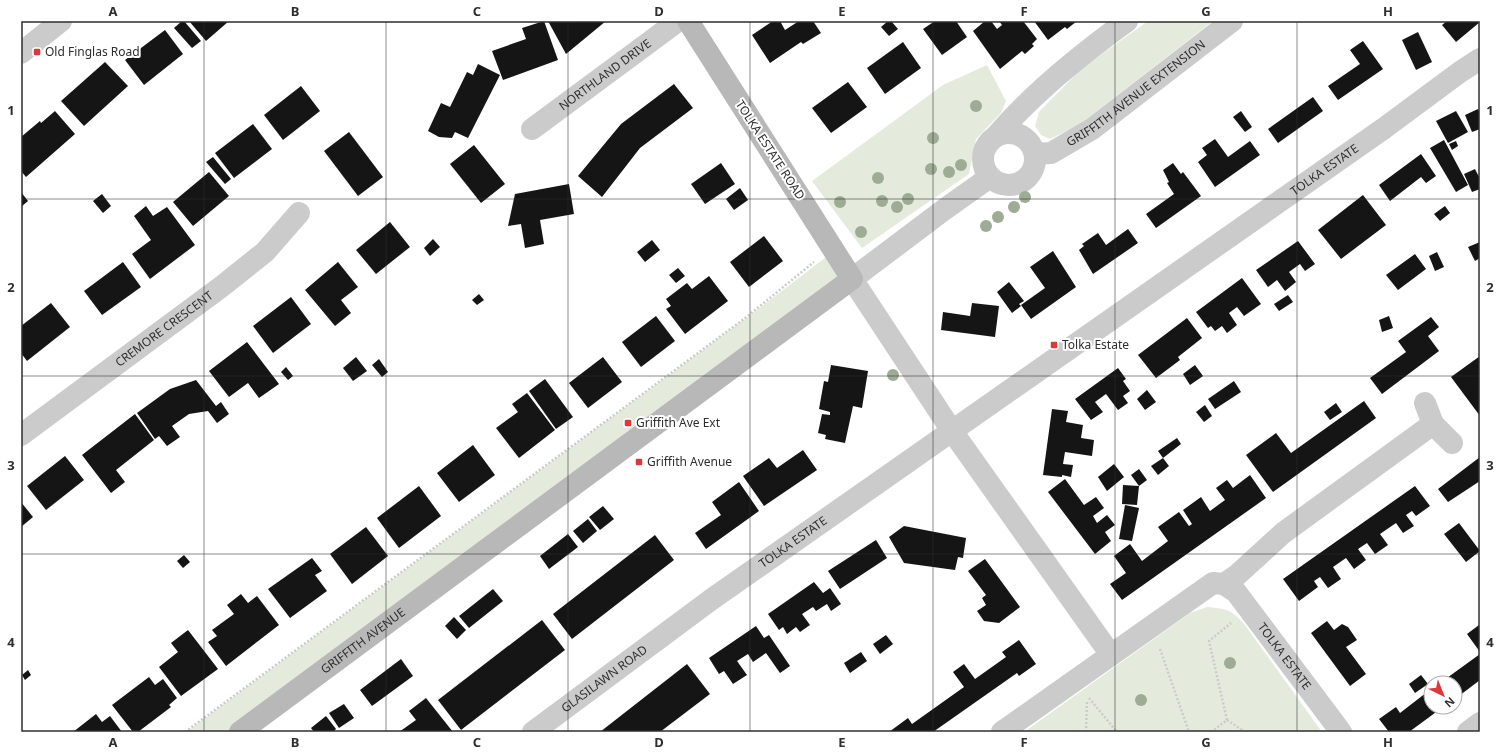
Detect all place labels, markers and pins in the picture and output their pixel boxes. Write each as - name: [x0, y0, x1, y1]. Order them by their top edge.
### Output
- place label: Old Finglas Road: [45, 43, 140, 60]
- marker: Old Finglas Road: [32, 47, 42, 57]
- place label: Tolka Estate: [1062, 336, 1129, 353]
- marker: Tolka Estate: [1049, 340, 1059, 350]
- place label: Griffith Ave Ext: [636, 414, 721, 431]
- marker: Griffith Ave Ext: [623, 418, 633, 428]
- place label: Griffith Avenue: [647, 453, 732, 470]
- marker: Griffith Avenue: [634, 457, 644, 467]

